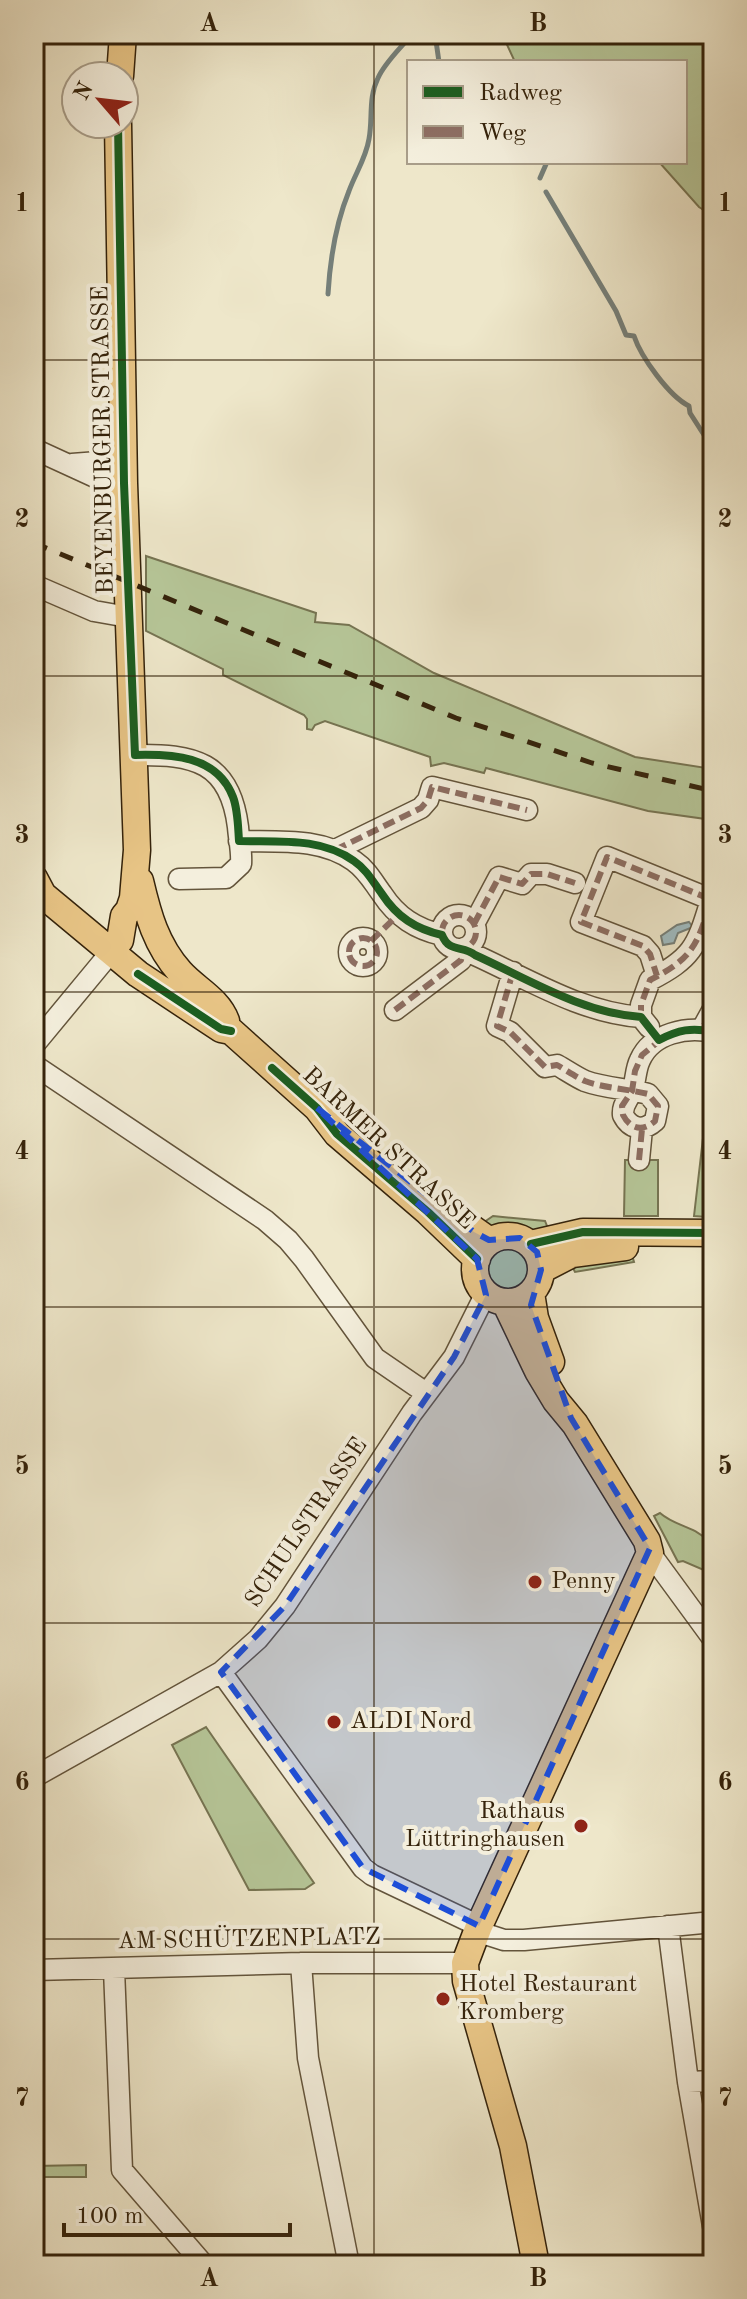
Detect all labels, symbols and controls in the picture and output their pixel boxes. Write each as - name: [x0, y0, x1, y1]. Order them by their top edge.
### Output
- text: A: [199, 11, 219, 37]
- text: B: [529, 11, 547, 37]
- north arrow: [60, 60, 140, 140]
- legend: [407, 60, 687, 164]
- text: N: [70, 79, 98, 104]
- text: Radweg: [479, 82, 562, 106]
- text: Weg: [479, 122, 526, 146]
- text: 1: [14, 191, 30, 217]
- text: 1: [717, 191, 733, 217]
- street label: BEYENBURGER STRASSE: [89, 285, 119, 595]
- text: 2: [14, 507, 30, 533]
- text: 2: [717, 507, 733, 533]
- text: 3: [14, 823, 30, 849]
- text: 3: [717, 823, 733, 849]
- street label: BARMER STRASSE: [297, 1063, 479, 1235]
- text: 4: [14, 1139, 30, 1165]
- text: 4: [717, 1139, 733, 1165]
- street label: SCHULSTRASSE: [242, 1434, 372, 1612]
- text: 5: [14, 1454, 30, 1480]
- text: 5: [717, 1454, 733, 1480]
- place label: Penny: [551, 1570, 616, 1594]
- marker: Penny: [526, 1573, 544, 1591]
- place label: ALDI Nord: [350, 1710, 472, 1734]
- marker: ALDI Nord: [325, 1713, 343, 1731]
- text: 6: [14, 1770, 30, 1796]
- text: 6: [717, 1770, 733, 1796]
- place label: Rathaus Lüttringhausen: [405, 1800, 565, 1852]
- marker: Rathaus Lüttringhausen: [572, 1817, 590, 1835]
- street label: AM SCHÜTZENPLATZ: [117, 1922, 381, 1954]
- place label: Hotel Restaurant Kromberg: [459, 1973, 637, 2025]
- marker: Hotel Restaurant Kromberg: [434, 1990, 452, 2008]
- text: 7: [14, 2086, 30, 2112]
- text: 7: [717, 2086, 733, 2112]
- scale bar: [64, 2187, 290, 2237]
- text: 100 m: [76, 2205, 144, 2229]
- text: A: [199, 2266, 219, 2292]
- text: B: [529, 2266, 547, 2292]

